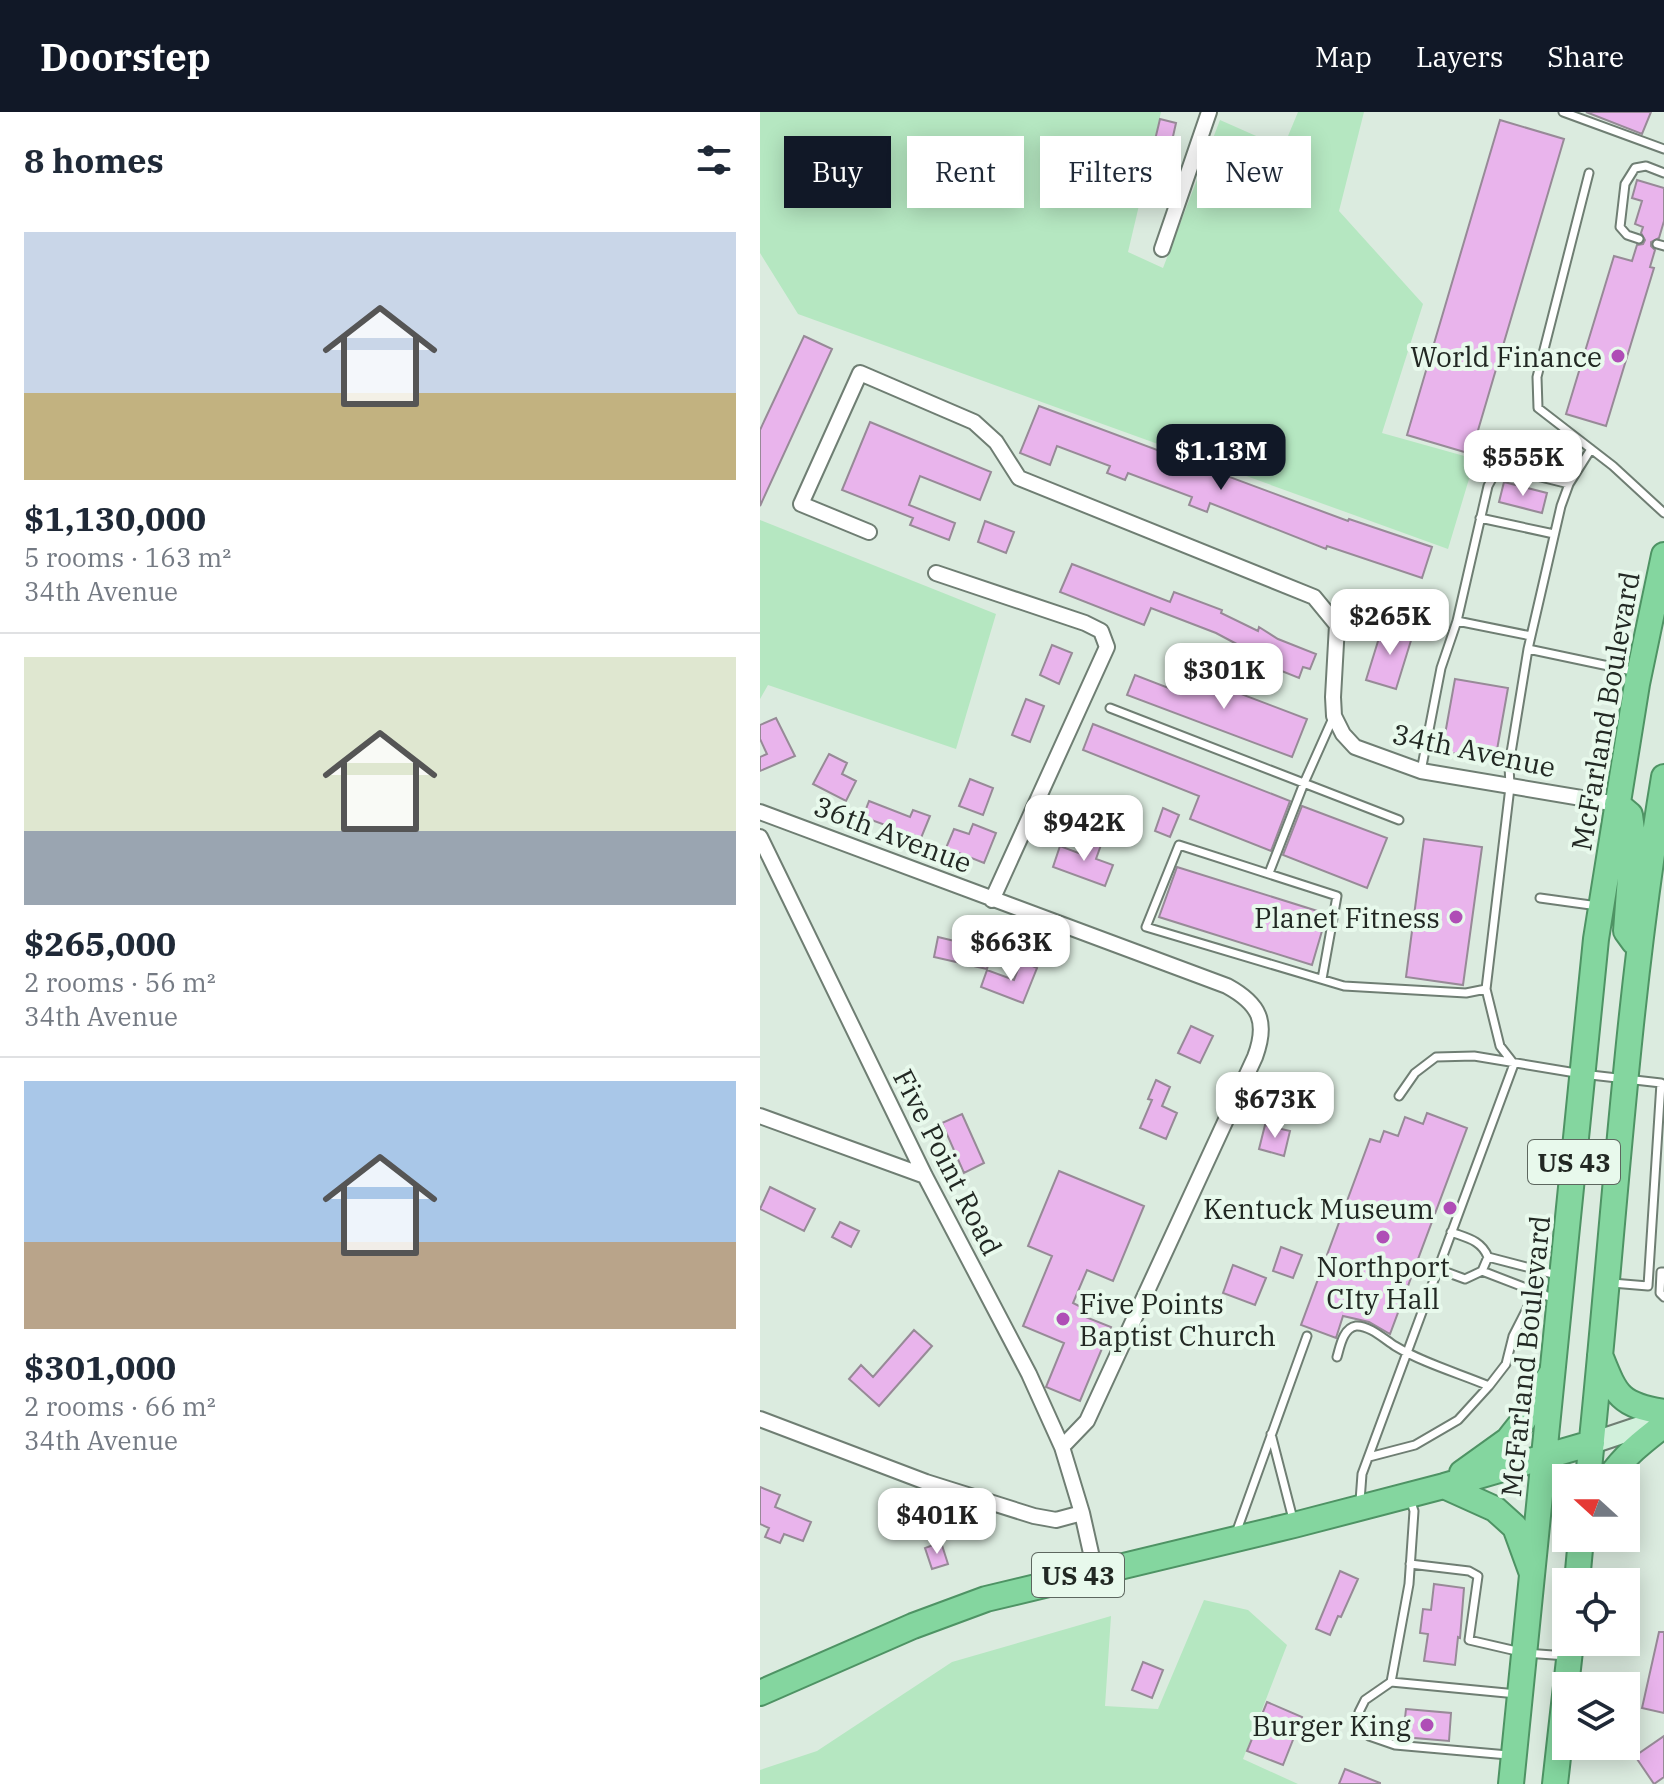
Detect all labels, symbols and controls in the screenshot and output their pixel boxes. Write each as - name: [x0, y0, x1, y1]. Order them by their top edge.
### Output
- text: Doorstep: [40, 32, 211, 81]
- text: Map: [1315, 38, 1372, 75]
- text: Layers: [1416, 38, 1503, 75]
- text: Share: [1547, 38, 1624, 75]
- chip: Buy: [784, 136, 891, 208]
- chip: Rent: [907, 136, 1024, 208]
- chip: Filters: [1040, 136, 1181, 208]
- chip: New: [1197, 136, 1311, 208]
- text: 8 homes: [24, 138, 164, 182]
- icon: filters: [692, 138, 736, 182]
- icon: home: [308, 284, 452, 428]
- place label: World Finance: [1410, 338, 1602, 375]
- marker: World Finance: [1609, 347, 1627, 365]
- pin: $1.13M: [1156, 424, 1286, 492]
- pin: $555K: [1467, 430, 1579, 498]
- text: $1.13M: [1175, 433, 1267, 467]
- text: $555K: [1482, 439, 1564, 473]
- text: $1,130,000: [24, 496, 206, 540]
- text: 5 rooms · 163 m²: [24, 540, 231, 574]
- street label: McFarland Boulevard: [1562, 569, 1648, 853]
- text: 34th Avenue: [24, 574, 178, 608]
- pin: $265K: [1334, 589, 1446, 657]
- text: $265K: [1349, 598, 1431, 632]
- pin: $301K: [1168, 643, 1280, 711]
- text: $301K: [1183, 652, 1265, 686]
- icon: home: [308, 709, 452, 853]
- street label: 34th Avenue: [1389, 715, 1559, 785]
- street label: 36th Avenue: [809, 787, 977, 881]
- pin: $942K: [1028, 795, 1140, 863]
- text: $942K: [1043, 804, 1125, 838]
- place label: Planet Fitness: [1254, 899, 1440, 936]
- marker: Planet Fitness: [1447, 908, 1465, 926]
- pin: $663K: [955, 915, 1067, 983]
- text: $265,000: [24, 921, 176, 965]
- text: $663K: [970, 924, 1052, 958]
- text: 2 rooms · 56 m²: [24, 965, 216, 999]
- text: 34th Avenue: [24, 999, 178, 1033]
- street label: Five Point Road: [885, 1063, 1011, 1261]
- pin: $673K: [1219, 1072, 1331, 1140]
- text: $673K: [1234, 1081, 1316, 1115]
- icon: home: [308, 1133, 452, 1277]
- road number: US 43: [1528, 1140, 1620, 1184]
- place label: Kentuck Museum: [1203, 1190, 1434, 1227]
- marker: Kentuck Museum: [1441, 1199, 1459, 1217]
- street label: McFarland Boulevard: [1492, 1214, 1558, 1498]
- marker: Northport CIty Hall: [1374, 1228, 1392, 1246]
- place label: Northport CIty Hall: [1316, 1248, 1450, 1317]
- place label: Five Points Baptist Church: [1079, 1285, 1276, 1354]
- marker: Five Points Baptist Church: [1054, 1310, 1072, 1328]
- text: $301,000: [24, 1345, 176, 1389]
- text: 2 rooms · 66 m²: [24, 1389, 216, 1423]
- text: 34th Avenue: [24, 1423, 178, 1457]
- north arrow: [1552, 1464, 1640, 1552]
- map controls: [1552, 1464, 1640, 1760]
- pin: $401K: [881, 1488, 993, 1556]
- text: $401K: [896, 1497, 978, 1531]
- road number: US 43: [1032, 1553, 1124, 1597]
- button: locate: [1552, 1568, 1640, 1656]
- button: layers: [1552, 1672, 1640, 1760]
- place label: Burger King: [1252, 1707, 1411, 1744]
- marker: Burger King: [1418, 1716, 1436, 1734]

